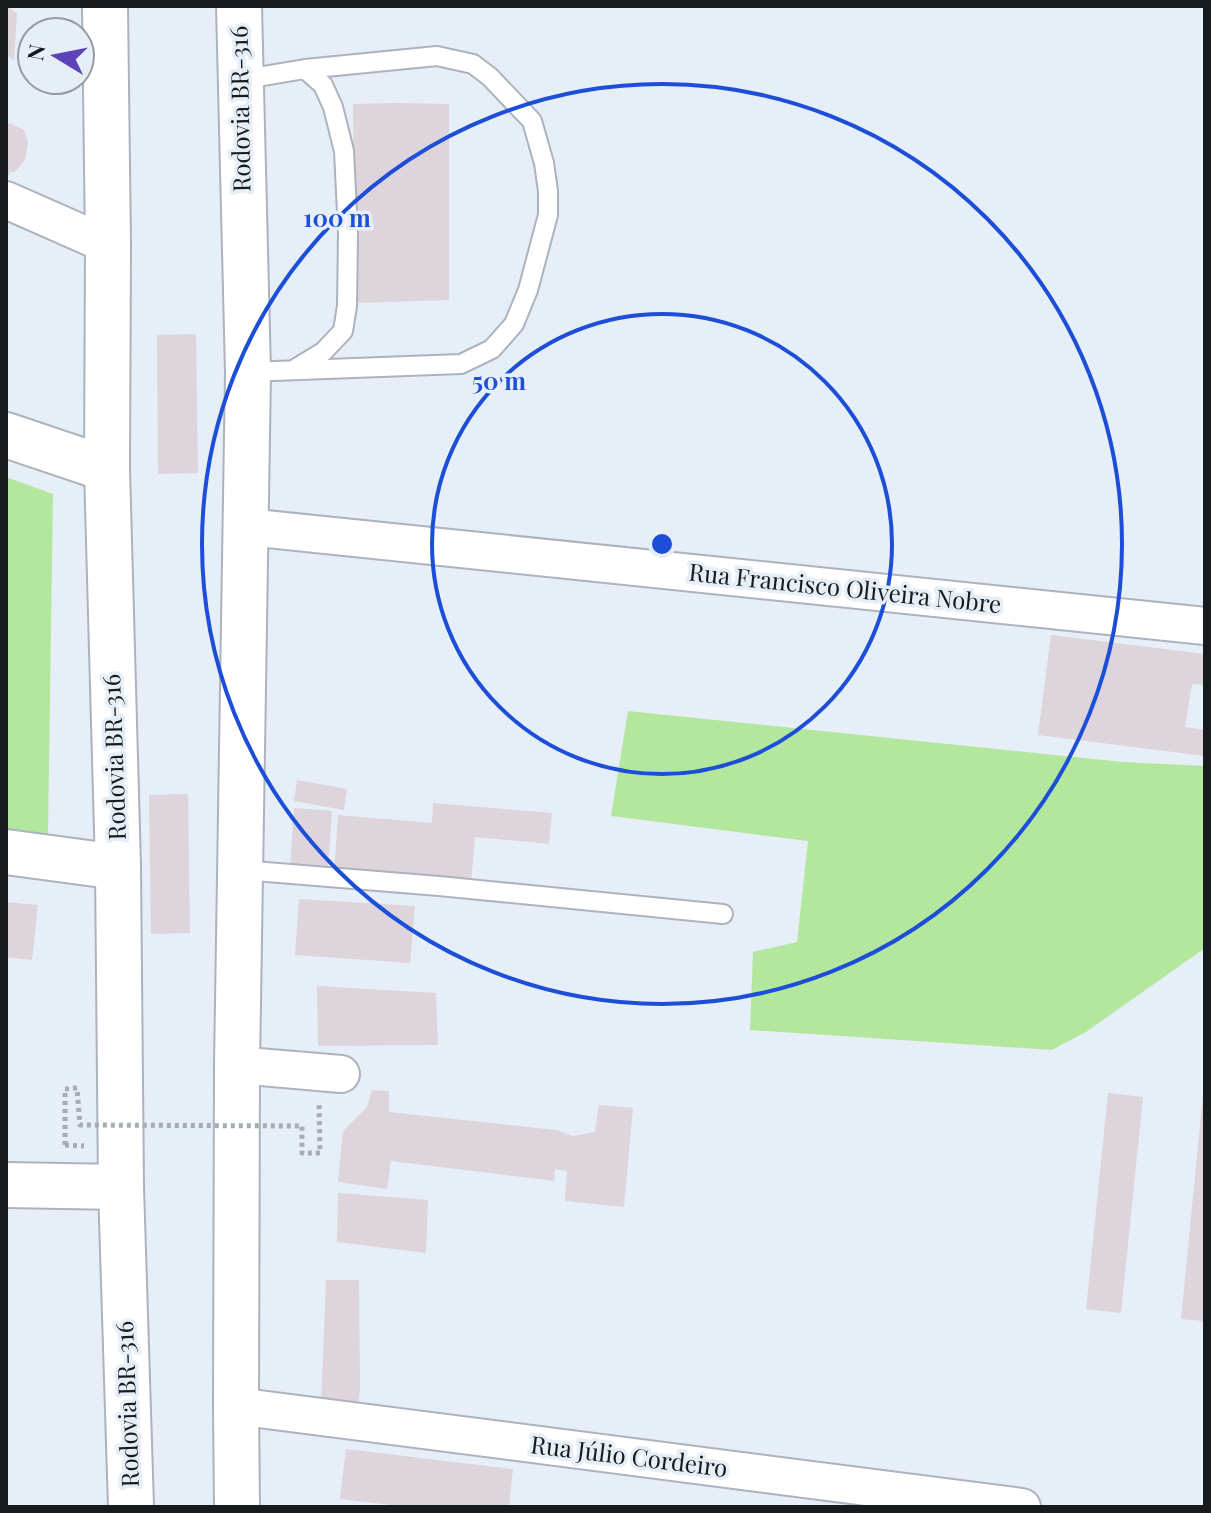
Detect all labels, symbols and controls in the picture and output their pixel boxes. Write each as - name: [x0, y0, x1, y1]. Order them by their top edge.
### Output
- north arrow: [16, 16, 96, 96]
- street label: Rodovia BR-316: [222, 26, 256, 193]
- text: N: [19, 42, 51, 63]
- text: 100 m: [303, 201, 371, 233]
- text: 50 m: [472, 364, 526, 396]
- centre of rings: [648, 530, 676, 558]
- street label: Rua Francisco Oliveira Nobre: [687, 555, 1003, 619]
- street label: Rodovia BR-316: [94, 673, 132, 841]
- street label: Rodovia BR-316: [107, 1320, 145, 1488]
- street label: Rua Júlio Cordeiro: [529, 1427, 729, 1483]

